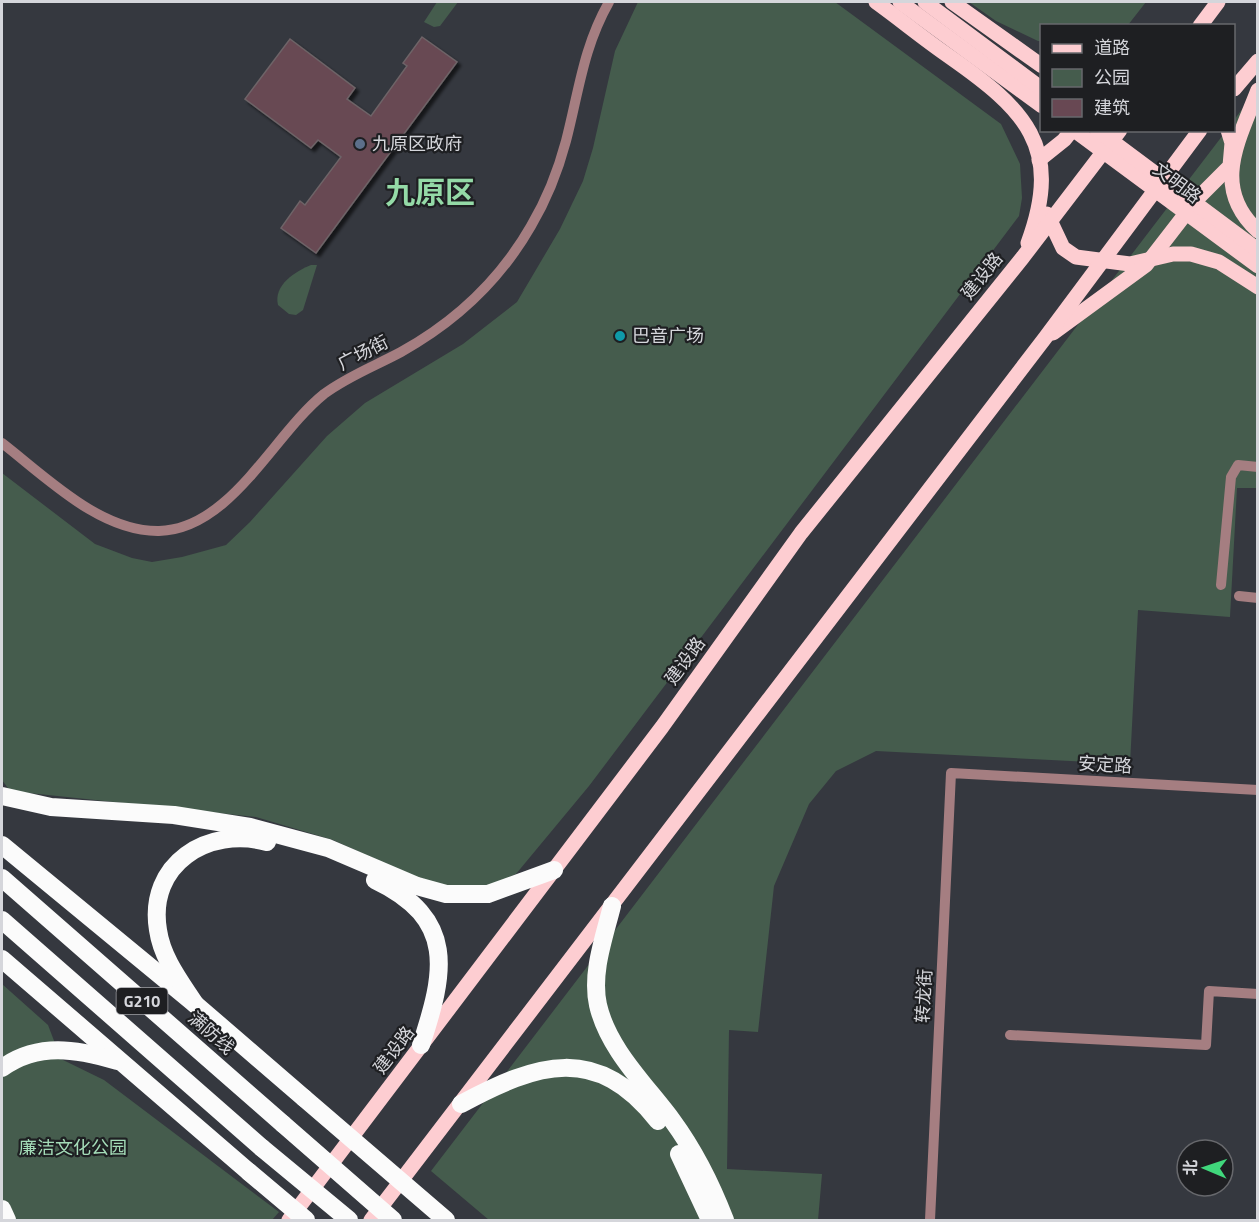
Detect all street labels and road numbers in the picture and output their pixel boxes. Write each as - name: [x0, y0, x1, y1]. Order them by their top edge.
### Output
- street label: 文明路: [1148, 156, 1207, 210]
- street label: 建设路: [954, 246, 1009, 305]
- street label: 广场街: [333, 328, 393, 377]
- street label: 建设路: [658, 631, 711, 690]
- street label: 安定路: [1077, 750, 1133, 779]
- street label: 转龙街: [909, 968, 938, 1024]
- road number: G210: [116, 988, 168, 1014]
- street label: 满防线: [182, 1005, 241, 1061]
- street label: 建设路: [367, 1020, 421, 1079]

